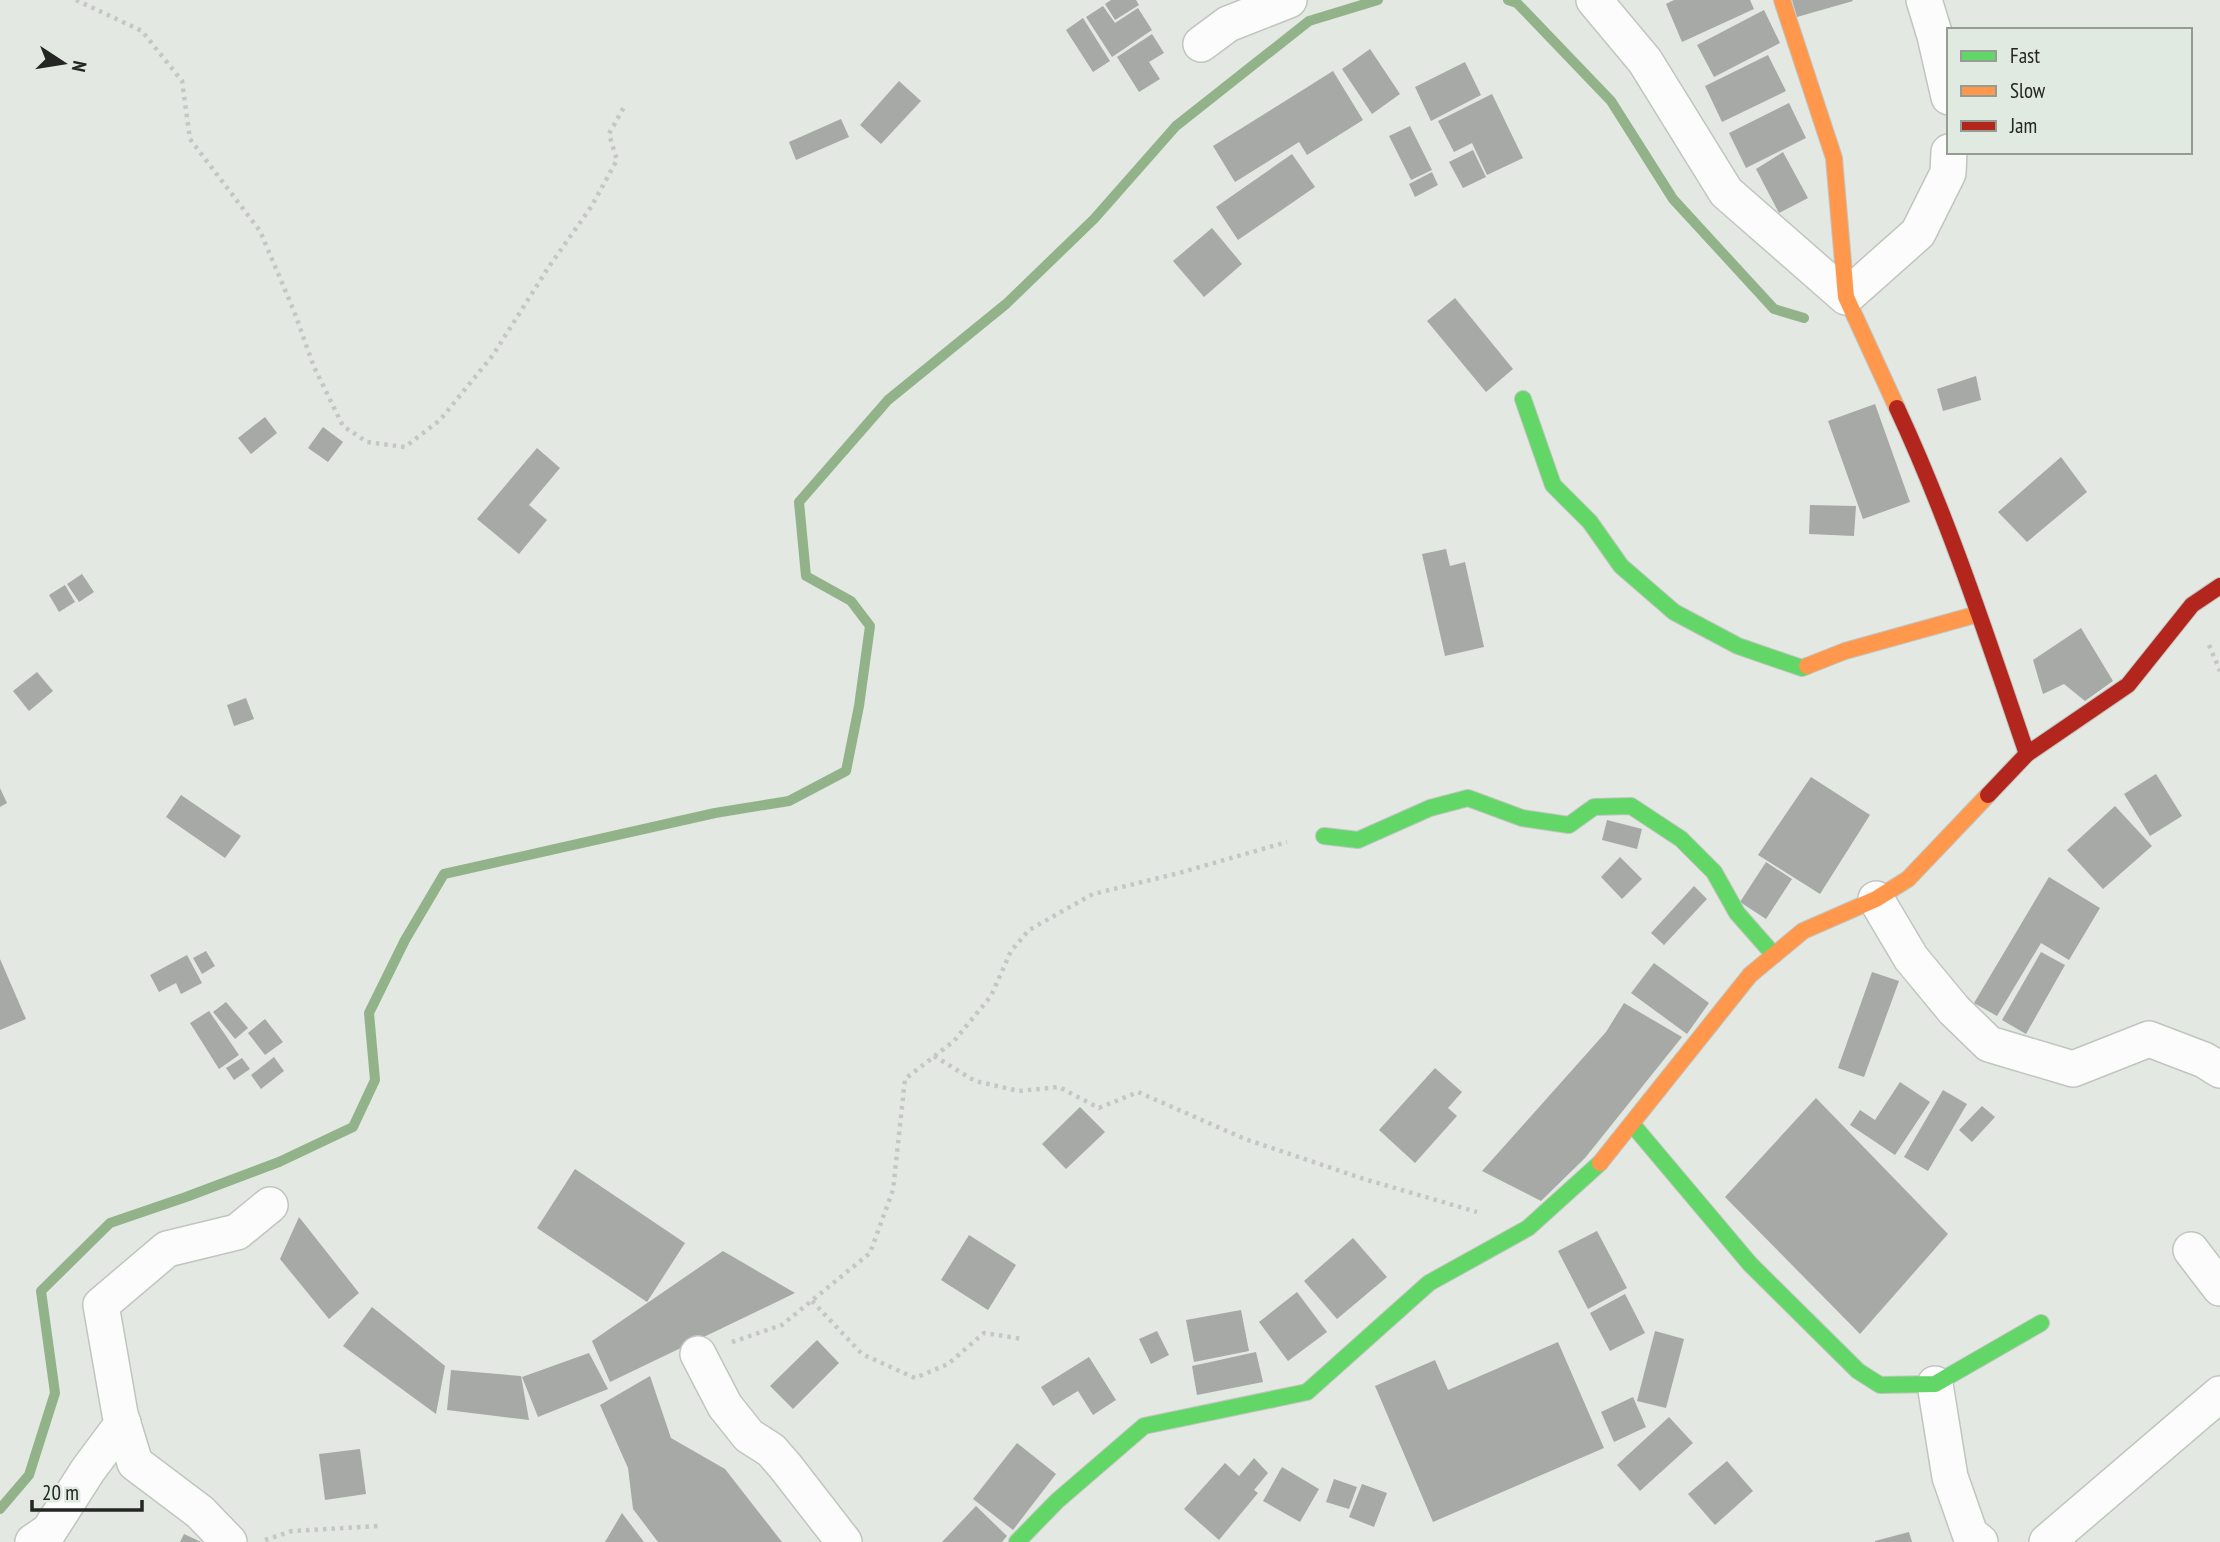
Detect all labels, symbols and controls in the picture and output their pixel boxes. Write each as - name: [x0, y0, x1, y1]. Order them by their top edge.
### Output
- north arrow: [28, 28, 98, 98]
- legend: [1947, 28, 2192, 154]
- text: Fast: [2010, 42, 2040, 69]
- text: N: [67, 59, 92, 74]
- text: Slow: [2010, 77, 2046, 104]
- text: Jam: [2009, 112, 2037, 139]
- scale bar: [32, 1468, 142, 1512]
- text: 20 m: [42, 1479, 79, 1506]

